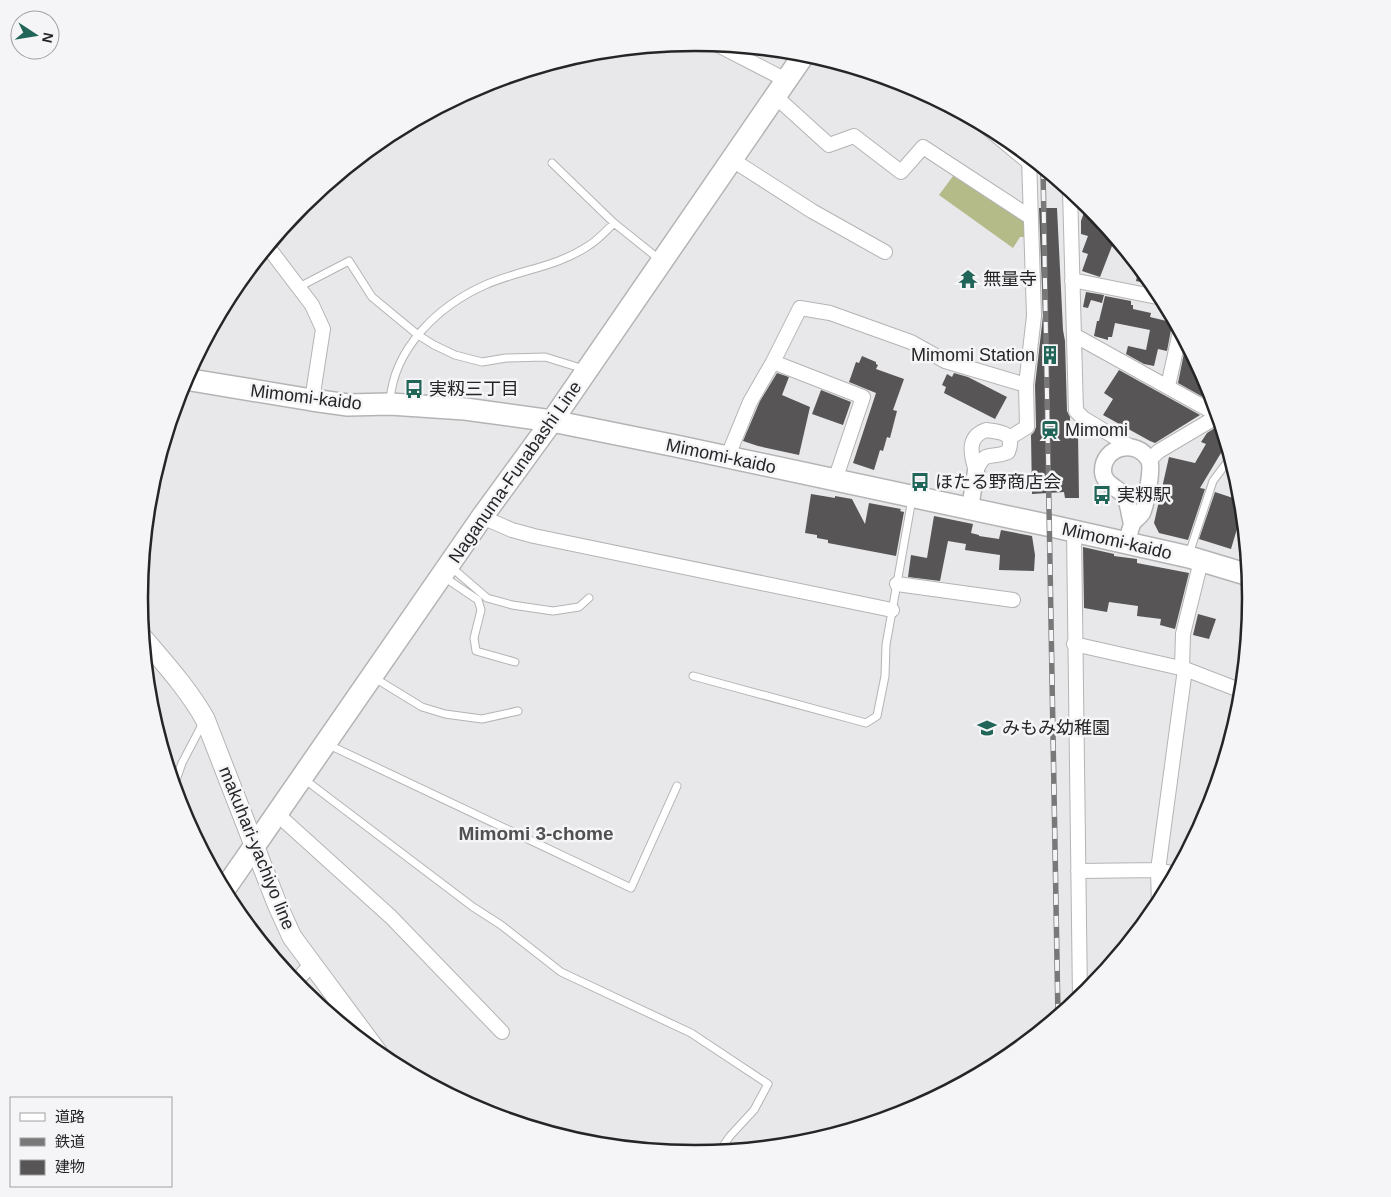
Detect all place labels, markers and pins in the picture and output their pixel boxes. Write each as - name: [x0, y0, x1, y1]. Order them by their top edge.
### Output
- temple icon: 無量寺: [957, 268, 979, 290]
- place label: 無量寺: [983, 269, 1037, 289]
- building icon: Mimomi Station: [1039, 344, 1061, 366]
- place label: Mimomi Station: [911, 345, 1035, 365]
- bus stop icon: 実籾三丁目: [403, 378, 425, 400]
- place label: 実籾三丁目: [429, 379, 519, 399]
- station icon: Mimomi: [1039, 419, 1061, 441]
- place label: Mimomi: [1065, 420, 1128, 440]
- bus stop icon: ほたる野商店会: [909, 471, 931, 493]
- place label: ほたる野商店会: [935, 472, 1061, 492]
- bus stop icon: 実籾駅: [1091, 484, 1113, 506]
- place label: 実籾駅: [1117, 485, 1171, 505]
- school or university icon: みもみ幼稚園: [976, 717, 998, 739]
- place label: みもみ幼稚園: [1002, 718, 1110, 738]

